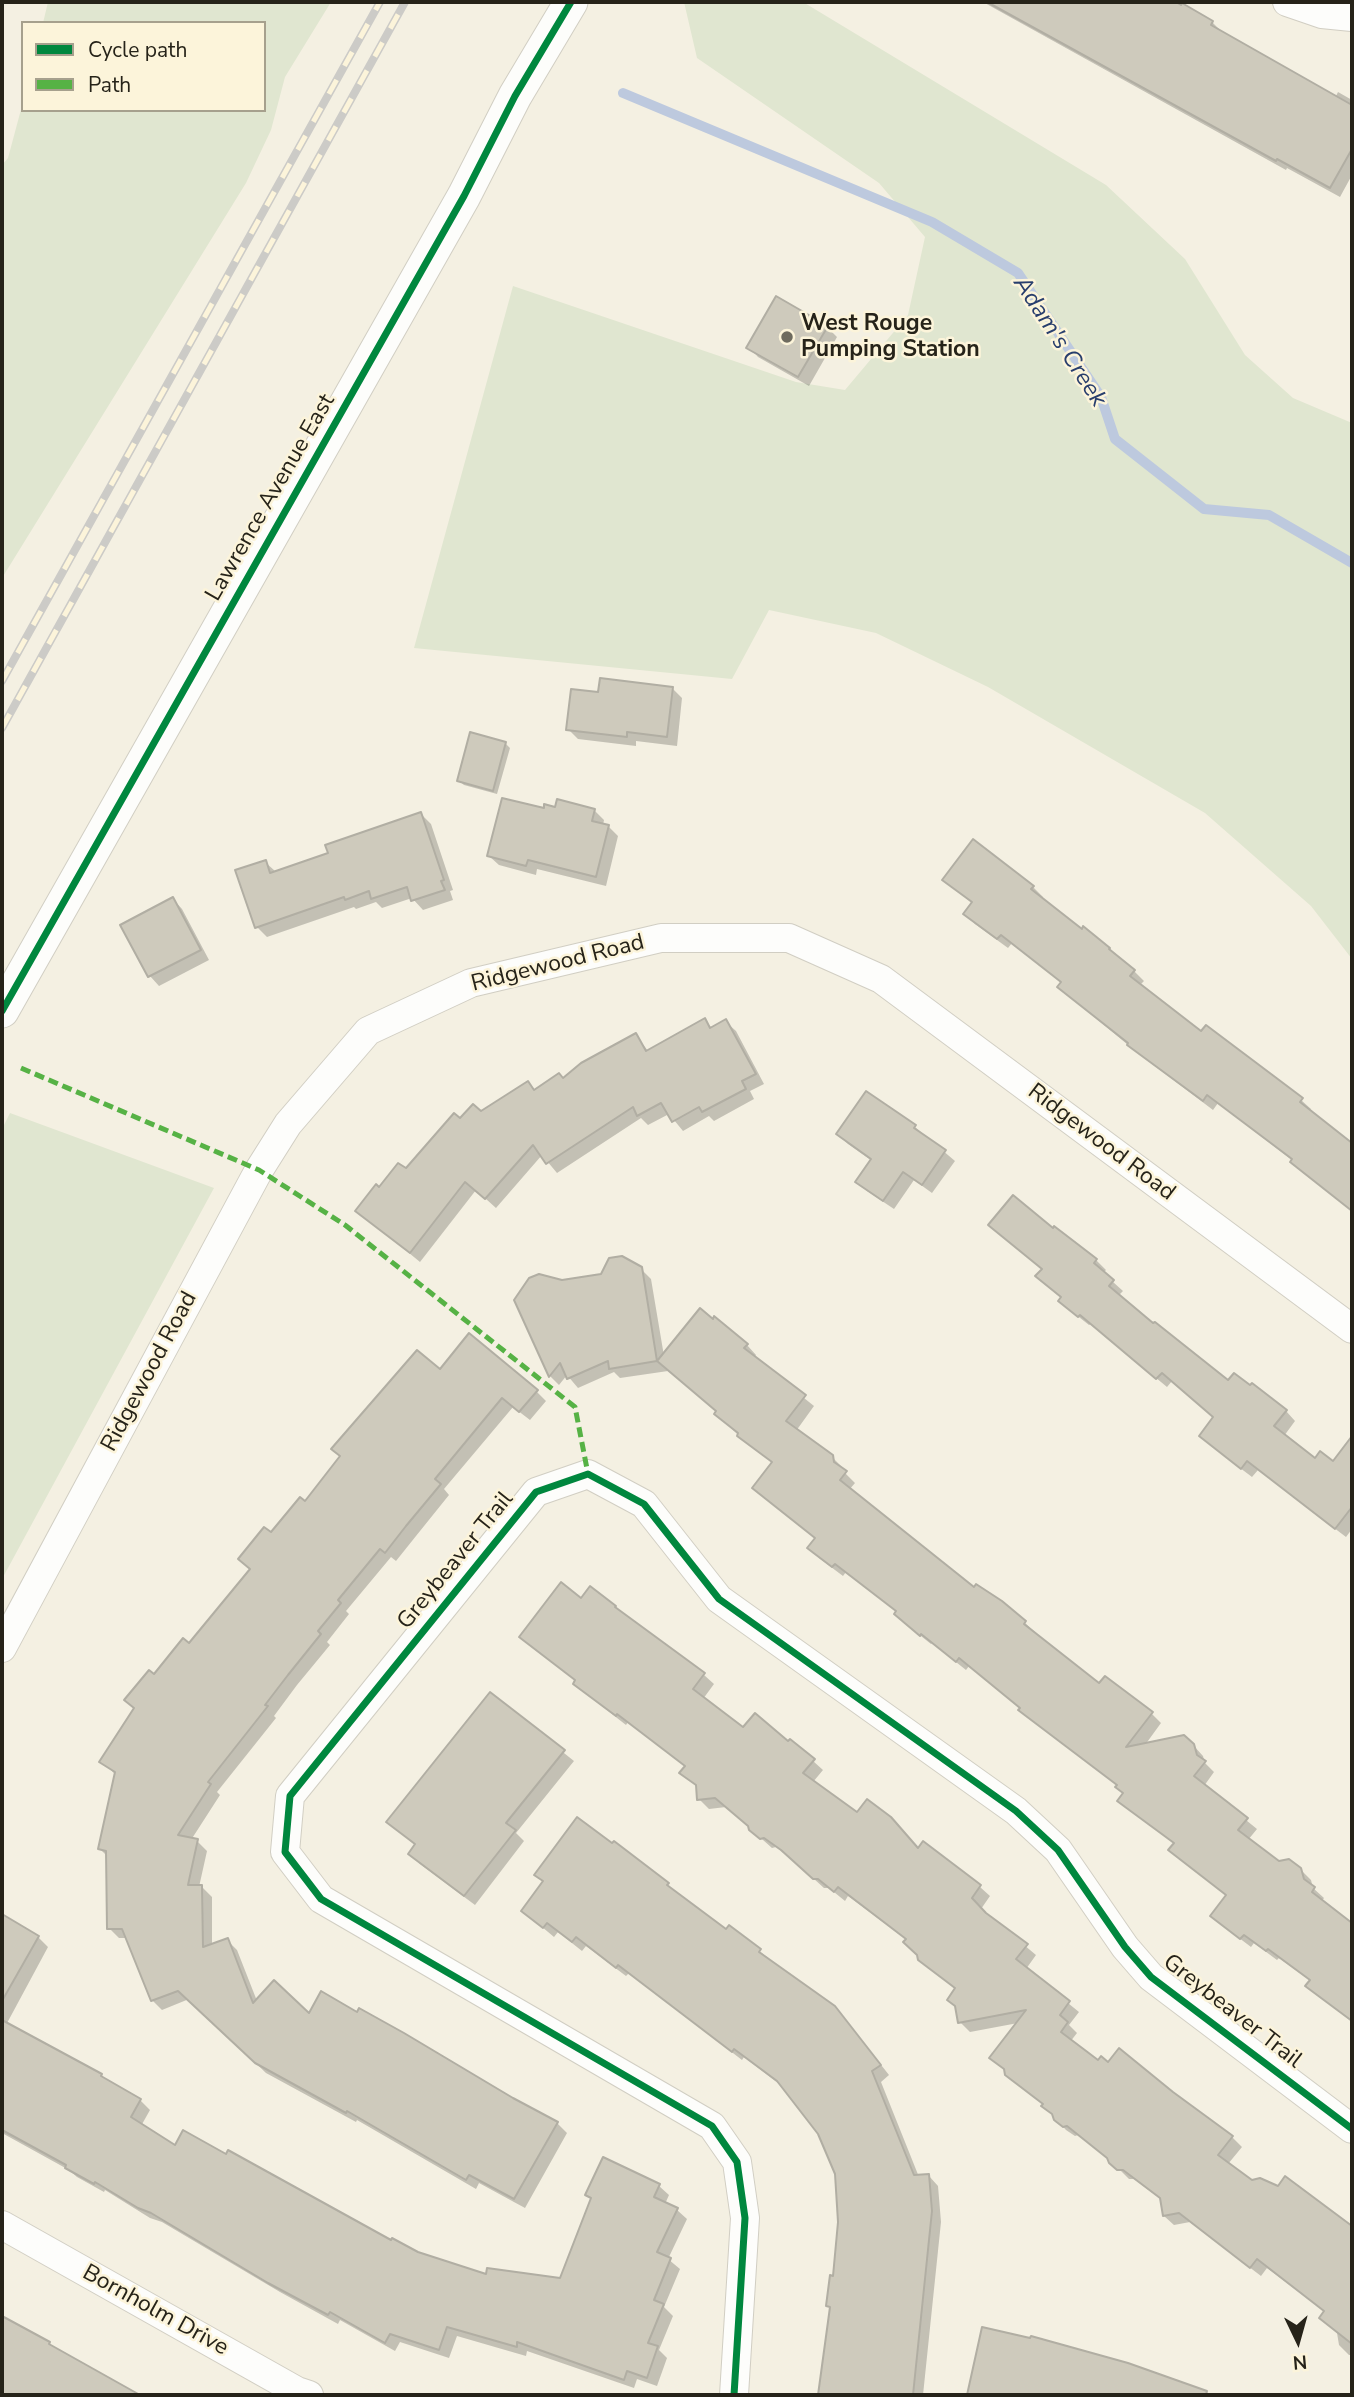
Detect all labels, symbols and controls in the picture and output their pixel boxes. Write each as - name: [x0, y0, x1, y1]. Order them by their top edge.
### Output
- legend: [21, 21, 266, 112]
- text: Cycle path: [88, 36, 187, 64]
- text: Path: [88, 71, 131, 99]
- water label: Adam's Creek: [1006, 271, 1112, 413]
- place label: West Rouge Pumping Station: [801, 310, 980, 364]
- marker: West Rouge Pumping Station: [779, 329, 795, 345]
- street label: Lawrence Avenue East: [200, 390, 342, 606]
- street label: Ridgewood Road: [469, 929, 647, 999]
- street label: Ridgewood Road: [1022, 1079, 1180, 1207]
- street label: Ridgewood Road: [96, 1287, 204, 1457]
- street label: Greybeaver Trail: [392, 1487, 520, 1635]
- street label: Greybeaver Trail: [1157, 1949, 1307, 2075]
- street label: Bornholm Drive: [77, 2260, 233, 2362]
- north arrow: [1263, 2306, 1333, 2376]
- text: N: [1292, 2348, 1308, 2375]

